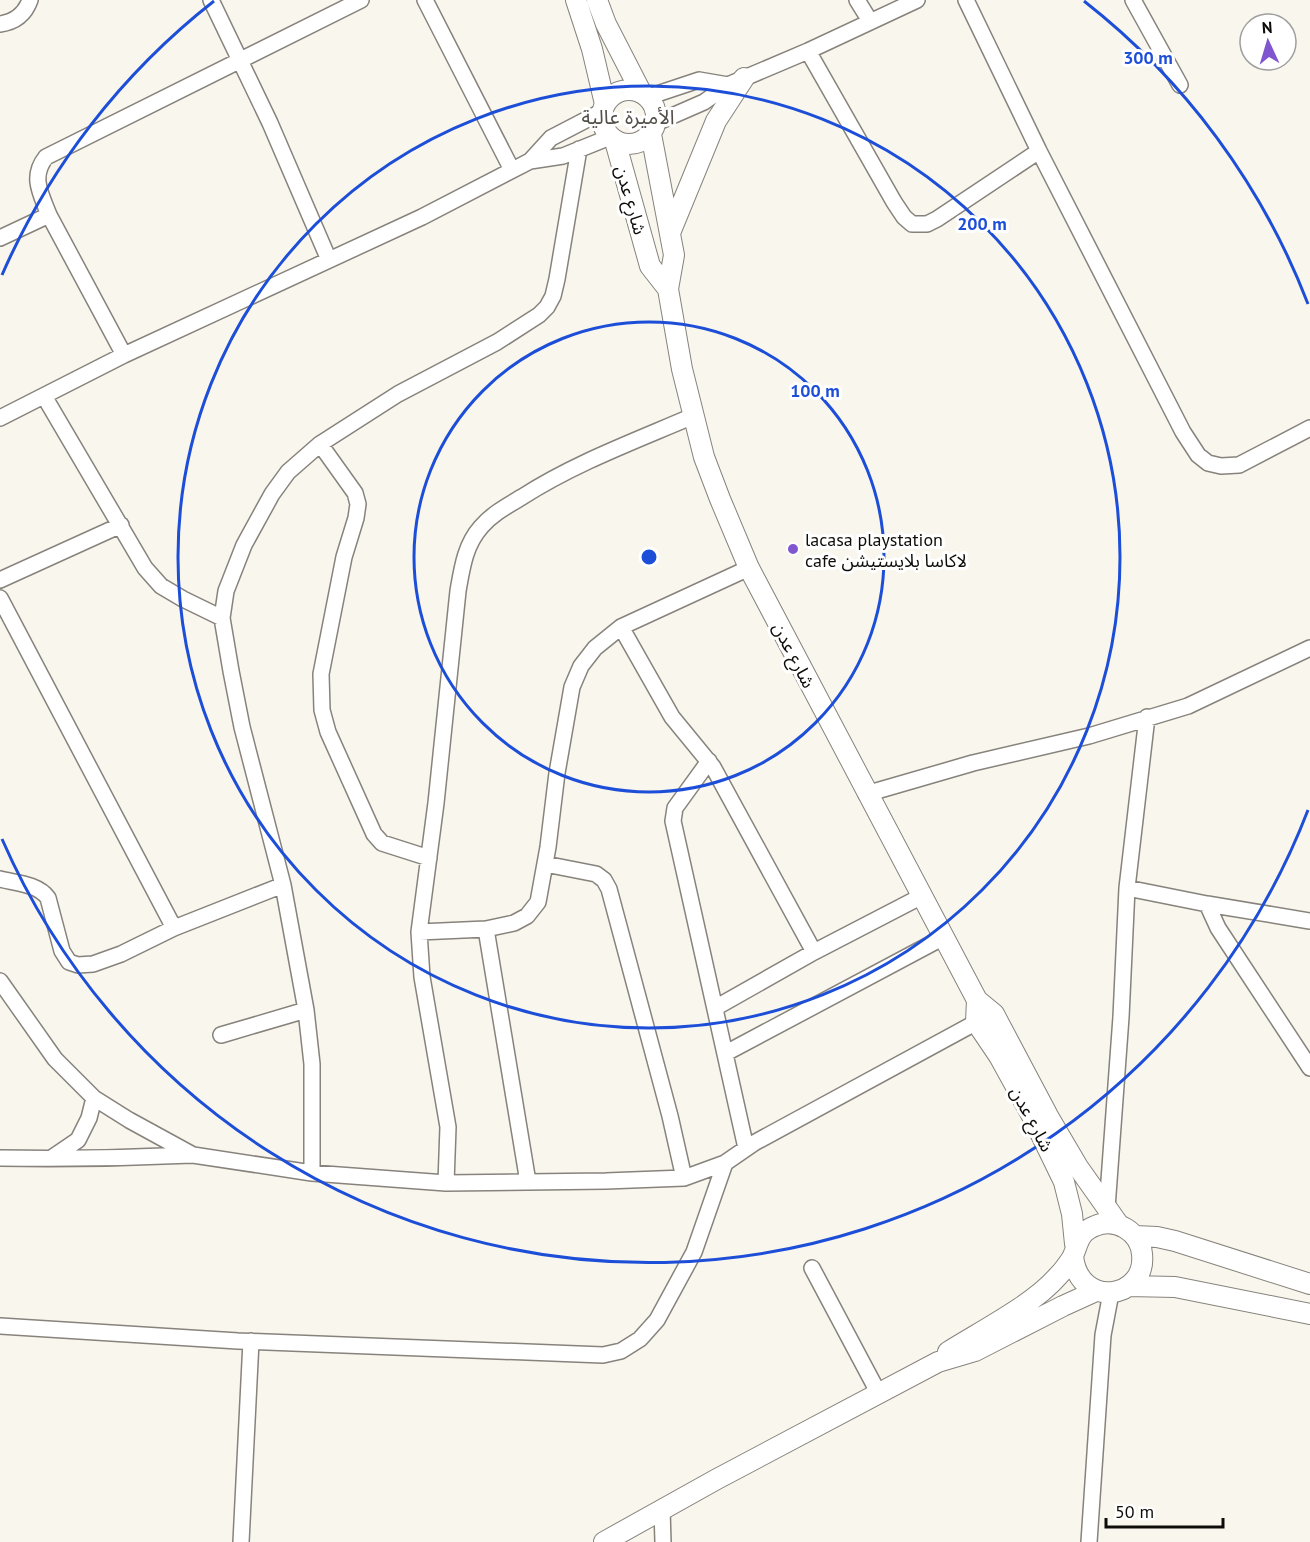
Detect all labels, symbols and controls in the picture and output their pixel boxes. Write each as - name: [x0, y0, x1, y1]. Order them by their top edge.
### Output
- north arrow: [1238, 12, 1298, 72]
- text: N: [1261, 17, 1273, 37]
- text: 300 m: [1123, 46, 1173, 69]
- district label: الأميرة عالية: [581, 104, 675, 130]
- street label: شارع عدن: [607, 163, 652, 238]
- text: 200 m: [957, 212, 1007, 235]
- text: 100 m: [790, 379, 840, 402]
- place label: lacasa playstation cafe لاكاسا بلايستيشن: [805, 528, 967, 572]
- marker: lacasa playstation cafe لاكاسا بلايستيشن: [786, 542, 800, 556]
- centre of rings: [639, 547, 659, 567]
- street label: شارع عدن: [765, 618, 820, 693]
- street label: شارع عدن: [1003, 1082, 1059, 1157]
- scale bar: [1106, 1491, 1223, 1529]
- text: 50 m: [1115, 1500, 1154, 1523]

